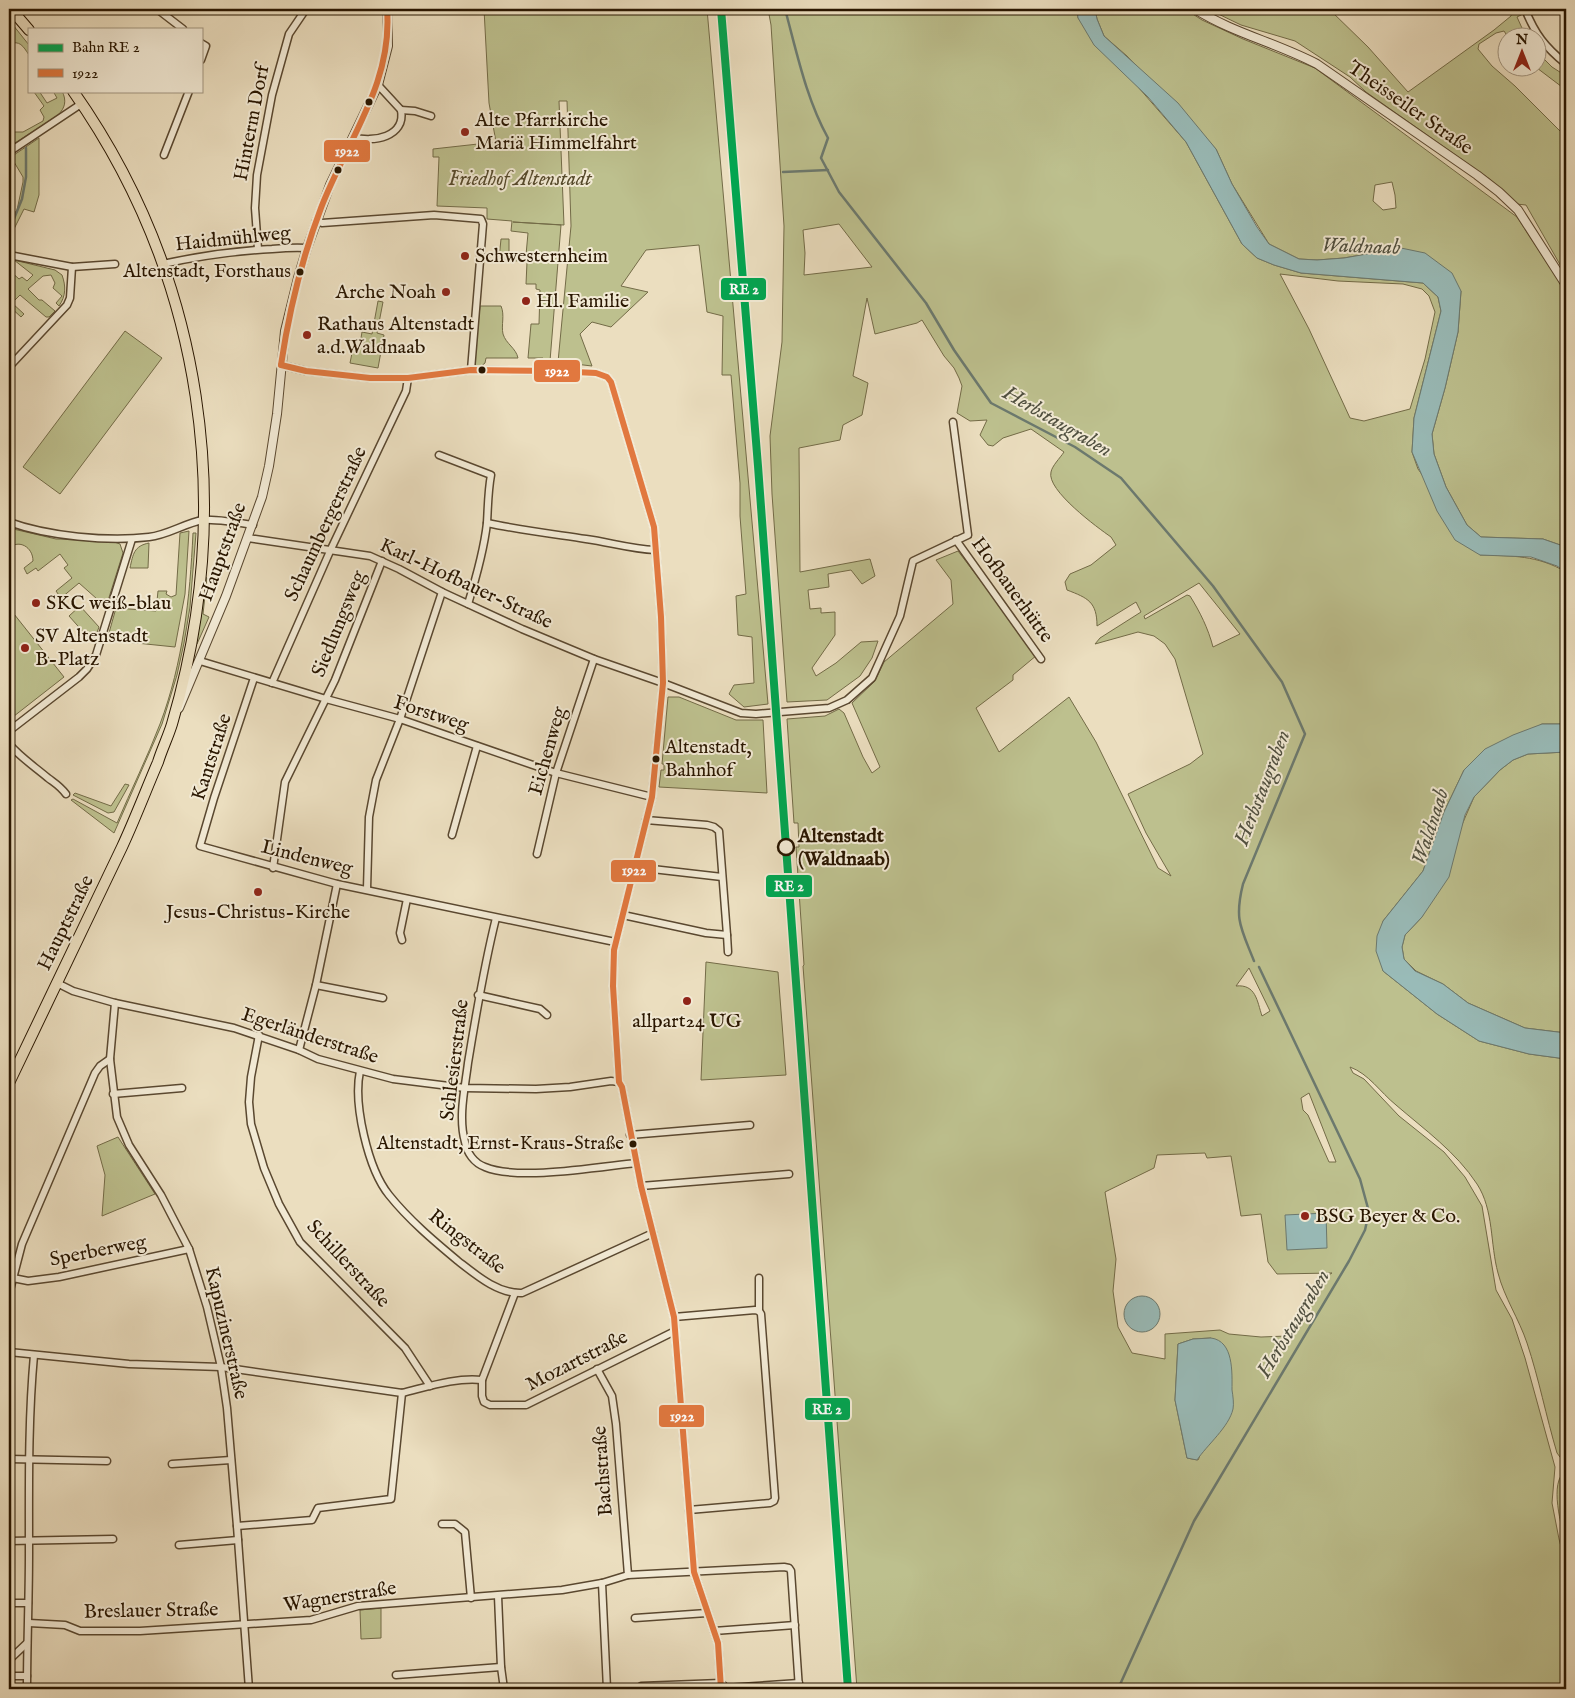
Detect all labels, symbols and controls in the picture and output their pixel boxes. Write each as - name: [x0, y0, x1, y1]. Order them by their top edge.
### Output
- legend: [28, 28, 202, 92]
- north arrow: [1498, 28, 1548, 78]
- text: N: [1515, 31, 1528, 49]
- text: Bahn RE 2: [72, 38, 140, 57]
- street label: Theisseiler Straße: [1343, 56, 1477, 160]
- street label: Hinterm Dorf: [228, 59, 276, 183]
- text: 1922: [72, 64, 98, 83]
- unlabelled marker: [364, 97, 374, 107]
- place label: Alte Pfarrkirche Mariä Himmelfahrt: [474, 108, 637, 156]
- marker: Alte Pfarrkirche Mariä Himmelfahrt: [459, 126, 471, 138]
- line badge: 1922: [323, 139, 371, 163]
- text: 1922: [335, 143, 360, 161]
- unlabelled marker: [333, 165, 343, 175]
- park label: Friedhof Altenstadt: [448, 167, 593, 192]
- street label: Haidmühlweg: [174, 220, 293, 258]
- water label: Waldnaab: [1321, 232, 1401, 262]
- place label: Schwesternheim: [475, 244, 608, 269]
- marker: Schwesternheim: [459, 250, 471, 262]
- place label: Altenstadt, Forsthaus: [122, 260, 291, 284]
- marker: Altenstadt, Forsthaus: [295, 267, 305, 277]
- line badge: RE 2: [720, 277, 767, 301]
- place label: Arche Noah: [335, 280, 436, 305]
- text: RE 2: [729, 281, 759, 299]
- marker: Arche Noah: [440, 286, 452, 298]
- place label: Hl. Familie: [536, 289, 629, 314]
- marker: Hl. Familie: [520, 295, 532, 307]
- place label: Rathaus Altenstadt a.d.Waldnaab: [317, 312, 475, 360]
- marker: Rathaus Altenstadt a.d.Waldnaab: [301, 329, 313, 341]
- line badge: 1922: [533, 359, 581, 383]
- text: 1922: [545, 363, 570, 381]
- unlabelled marker: [477, 365, 487, 375]
- water label: Herbstaugraben: [997, 380, 1116, 464]
- street label: Schaumbergerstraße: [279, 443, 373, 605]
- street label: Hauptstraße: [194, 499, 252, 605]
- street label: Hofbauerhütte: [965, 532, 1059, 648]
- street label: Karl-Hofbauer-Straße: [375, 533, 557, 635]
- street label: Siedlungsweg: [306, 566, 372, 681]
- place label: SKC weiß-blau: [46, 591, 171, 616]
- marker: SKC weiß-blau: [30, 597, 42, 609]
- place label: SV Altenstadt B-Platz: [35, 624, 149, 672]
- marker: SV Altenstadt B-Platz: [19, 642, 31, 654]
- street label: Forstweg: [390, 690, 473, 738]
- street label: Eichenweg: [523, 703, 573, 798]
- street label: Kantstraße: [186, 710, 238, 804]
- water label: Herbstaugraben: [1228, 727, 1297, 850]
- place label: Altenstadt, Bahnhof: [664, 736, 752, 783]
- marker: Altenstadt, Bahnhof: [651, 754, 661, 764]
- water label: Waldnaab: [1406, 785, 1456, 869]
- place label: Altenstadt (Waldnaab): [797, 824, 890, 872]
- street label: Lindenweg: [259, 835, 357, 882]
- marker: Altenstadt (Waldnaab): [777, 838, 795, 856]
- line badge: 1922: [610, 859, 657, 883]
- text: 1922: [622, 862, 647, 880]
- street label: Hauptstraße: [32, 871, 100, 975]
- line badge: RE 2: [765, 874, 813, 898]
- text: RE 2: [774, 878, 804, 896]
- marker: Jesus-Christus-Kirche: [252, 886, 264, 898]
- place label: Jesus-Christus-Kirche: [164, 900, 350, 925]
- marker: allpart24 UG: [681, 995, 693, 1007]
- street label: Schlesierstraße: [435, 998, 475, 1122]
- street label: Egerländerstraße: [238, 1002, 382, 1070]
- place label: allpart24 UG: [632, 1009, 742, 1034]
- place label: Altenstadt, Ernst-Kraus-Straße: [376, 1132, 624, 1156]
- marker: Altenstadt, Ernst-Kraus-Straße: [628, 1139, 638, 1149]
- street label: Ringstraße: [423, 1204, 511, 1280]
- place label: BSG Beyer & Co.: [1315, 1204, 1460, 1229]
- marker: BSG Beyer & Co.: [1299, 1210, 1311, 1222]
- street label: Schillerstraße: [301, 1215, 395, 1313]
- street label: Sperberweg: [48, 1229, 150, 1273]
- street label: Kapuzinerstraße: [199, 1264, 253, 1402]
- water label: Herbstaugraben: [1251, 1265, 1337, 1384]
- street label: Mozartstraße: [522, 1325, 632, 1397]
- line badge: RE 2: [804, 1397, 851, 1421]
- text: RE 2: [812, 1401, 842, 1419]
- line badge: 1922: [658, 1404, 705, 1428]
- text: 1922: [670, 1408, 695, 1426]
- street label: Bachstraße: [587, 1425, 619, 1517]
- street label: Wagnerstraße: [282, 1576, 398, 1618]
- street label: Breslauer Straße: [83, 1597, 219, 1625]

